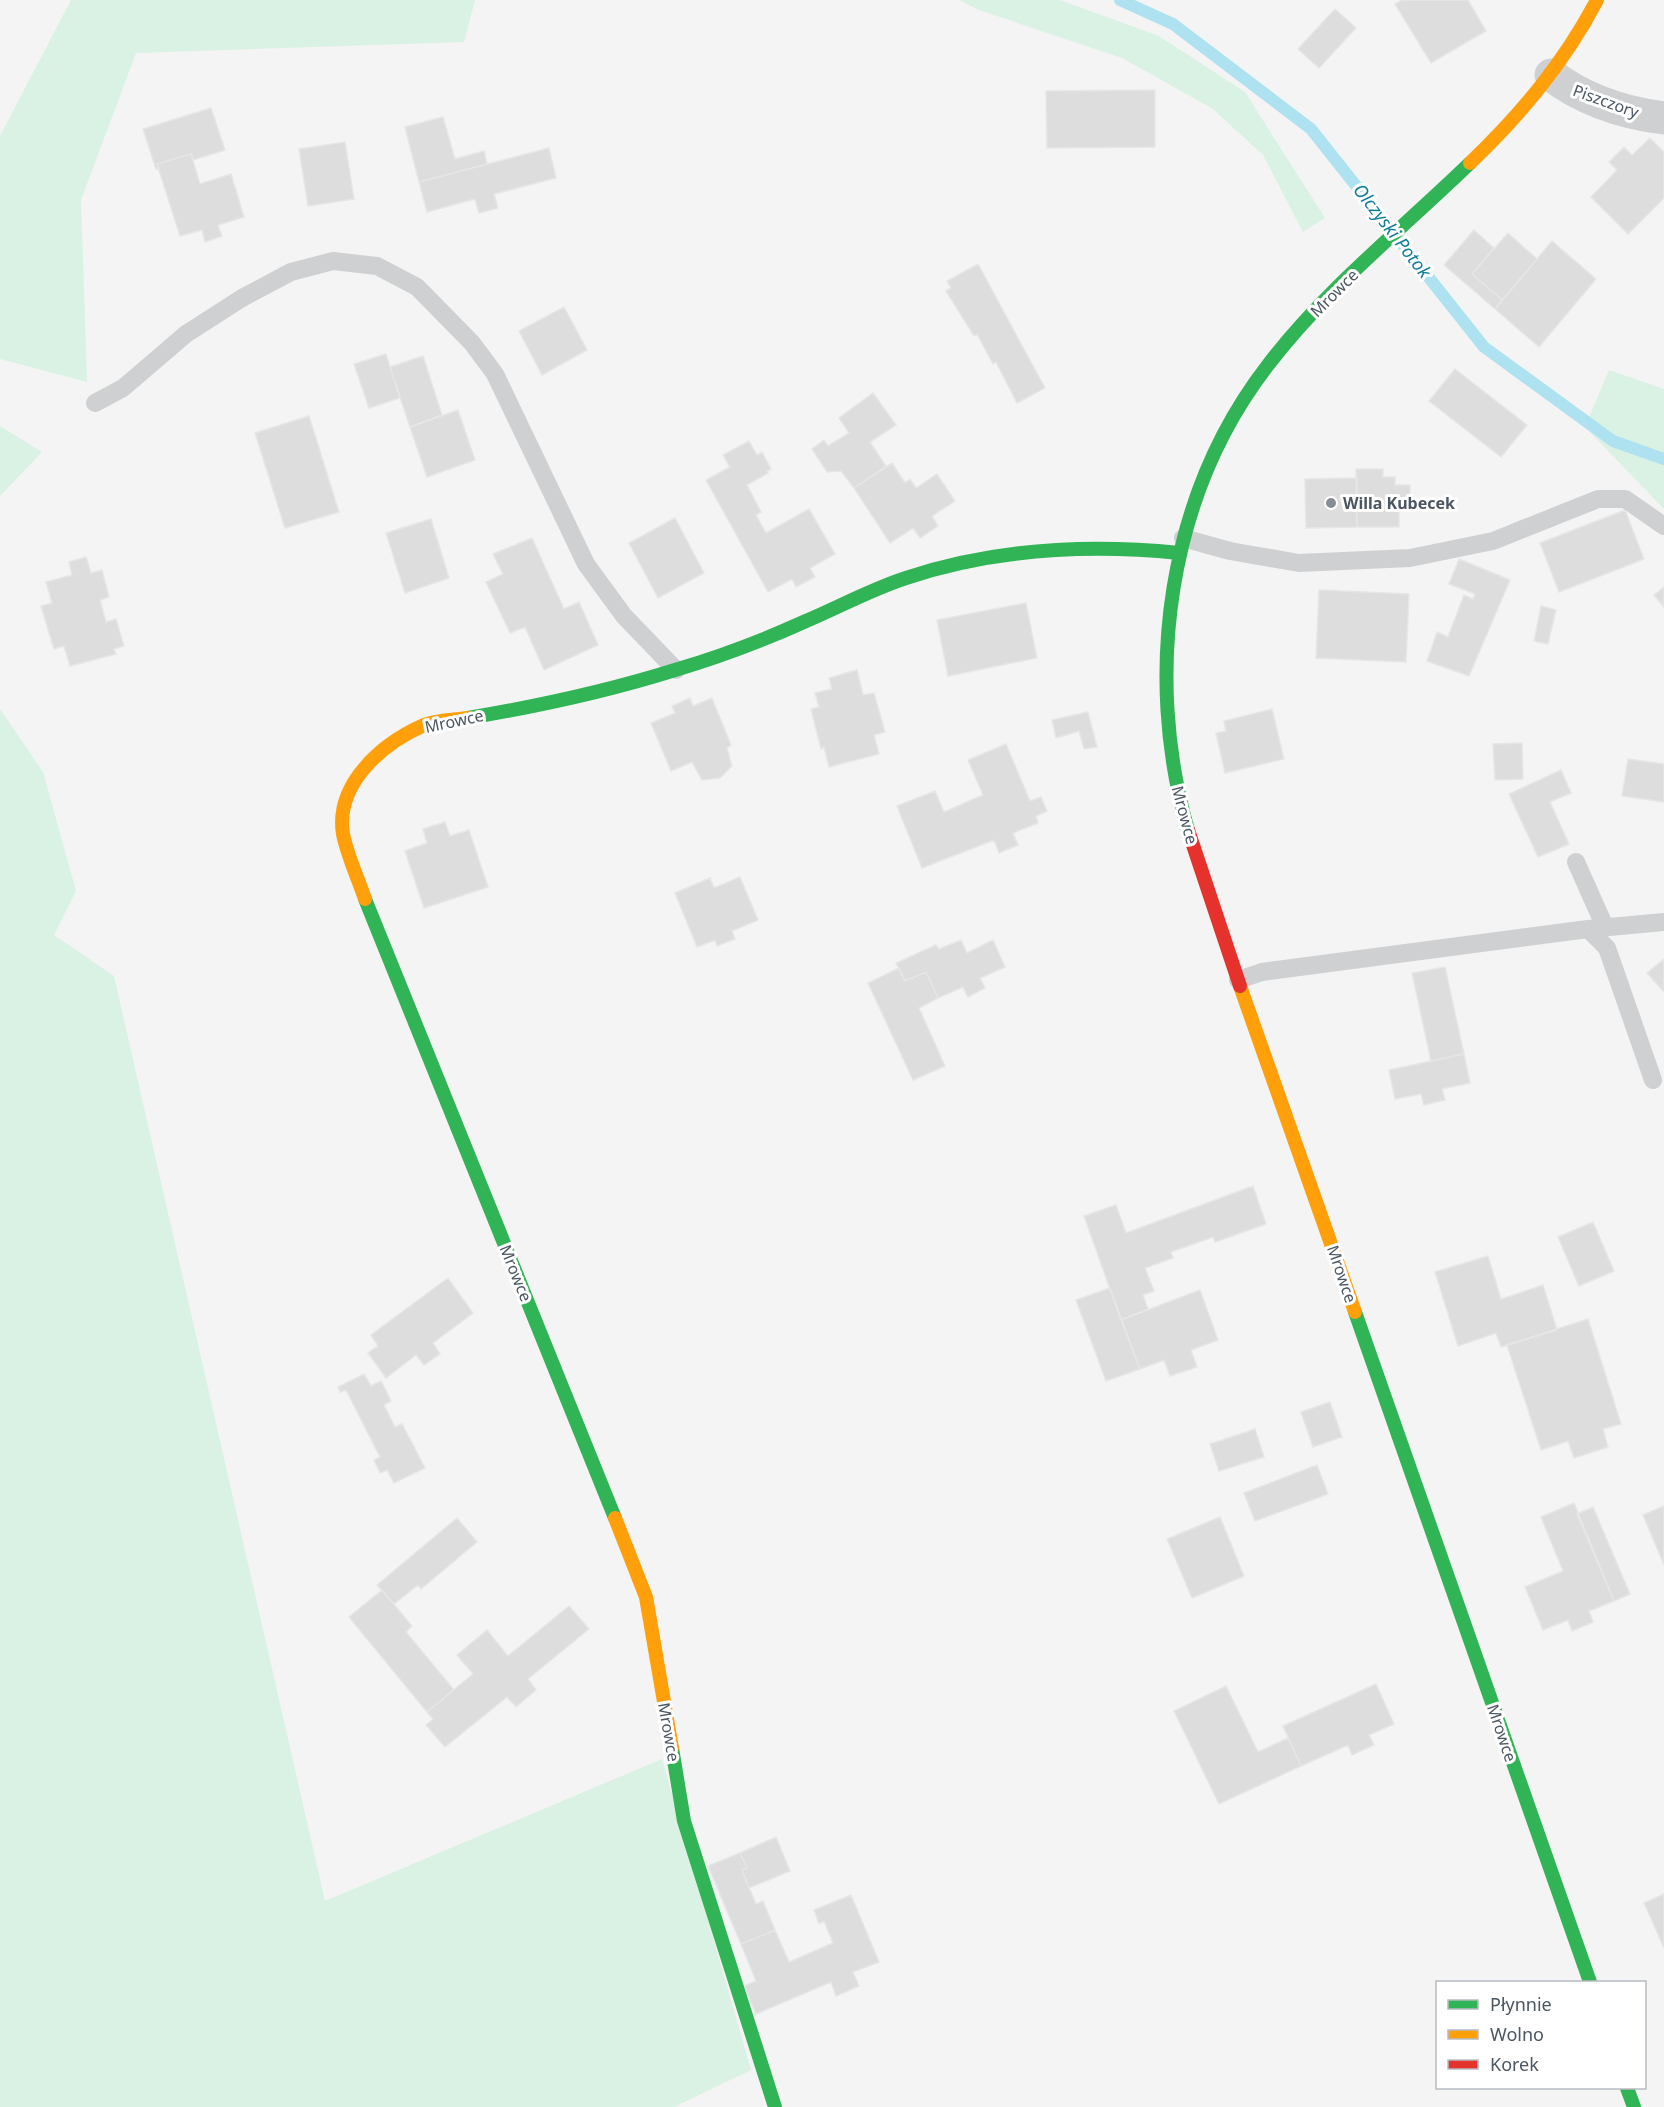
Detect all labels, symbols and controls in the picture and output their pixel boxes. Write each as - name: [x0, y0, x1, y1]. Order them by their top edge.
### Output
- street label: Piszczory: [1570, 79, 1643, 123]
- water label: Olczyski Potok: [1348, 178, 1438, 283]
- street label: Mrowce: [1305, 264, 1363, 322]
- place label: Willa Kubecek: [1343, 492, 1455, 514]
- marker: Willa Kubecek: [1324, 496, 1338, 510]
- street label: Mrowce: [423, 704, 485, 738]
- street label: Mrowce: [1167, 783, 1203, 847]
- street label: Mrowce: [495, 1241, 537, 1305]
- street label: Mrowce: [1322, 1242, 1362, 1306]
- street label: Mrowce: [653, 1701, 685, 1763]
- street label: Mrowce: [1482, 1701, 1522, 1765]
- legend: [1436, 1981, 1646, 2089]
- text: Płynnie: [1490, 1992, 1552, 2016]
- text: Wolno: [1490, 2022, 1544, 2046]
- text: Korek: [1490, 2052, 1539, 2076]

